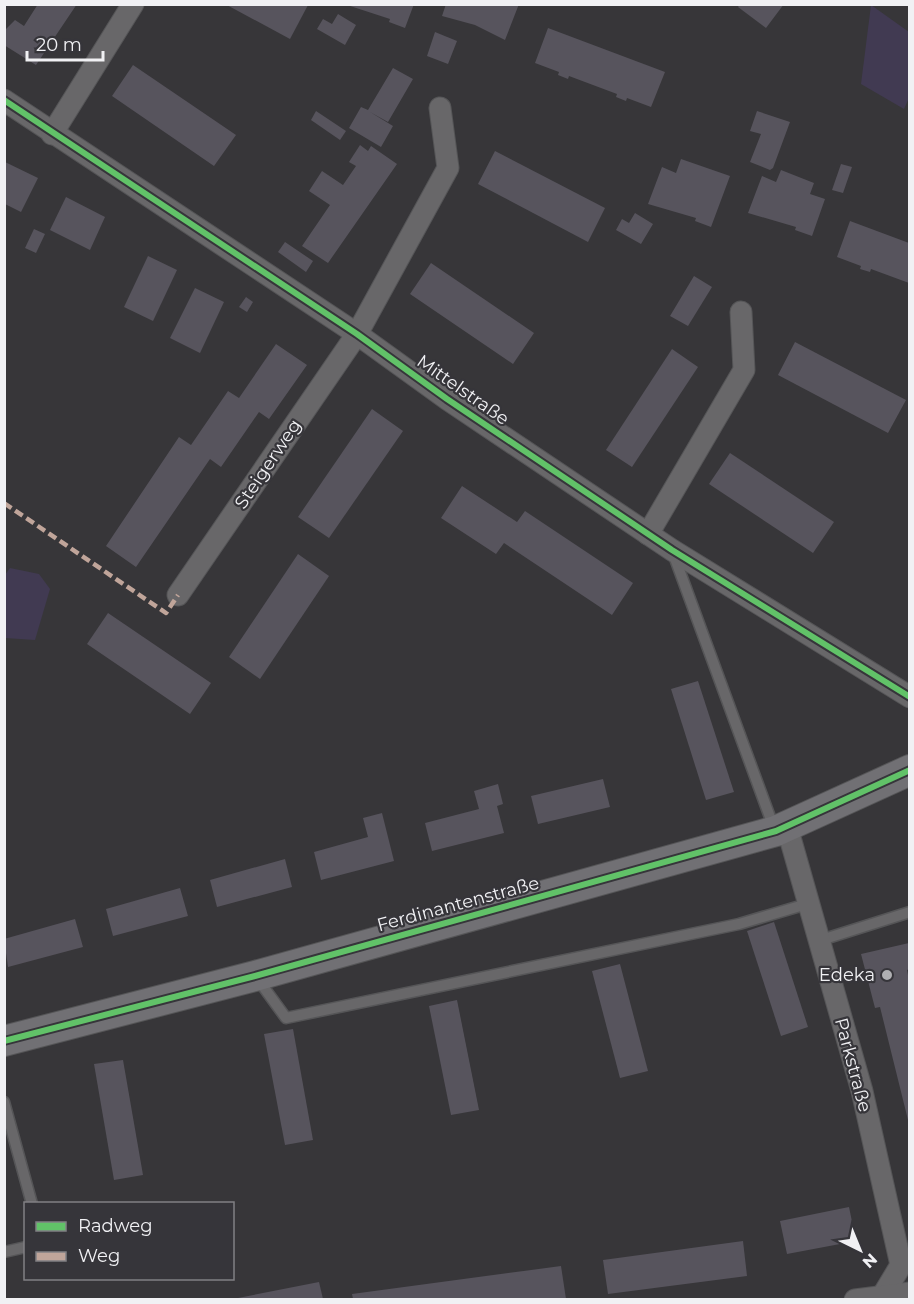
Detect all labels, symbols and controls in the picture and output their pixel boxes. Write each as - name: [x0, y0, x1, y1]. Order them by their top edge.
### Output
- scale bar: [27, 24, 104, 62]
- text: 20 m: [36, 34, 82, 56]
- street label: Mittelstraße: [413, 350, 514, 430]
- street label: Steigerweg: [230, 415, 306, 513]
- street label: Ferdinantenstraße: [374, 872, 542, 936]
- place label: Edeka: [819, 964, 875, 986]
- marker: Edeka: [880, 968, 894, 982]
- street label: Parkstraße: [830, 1015, 876, 1115]
- legend: [24, 1202, 234, 1280]
- text: Radweg: [78, 1215, 153, 1237]
- north arrow: [830, 1220, 890, 1280]
- text: Weg: [78, 1245, 120, 1267]
- text: N: [859, 1249, 881, 1272]

